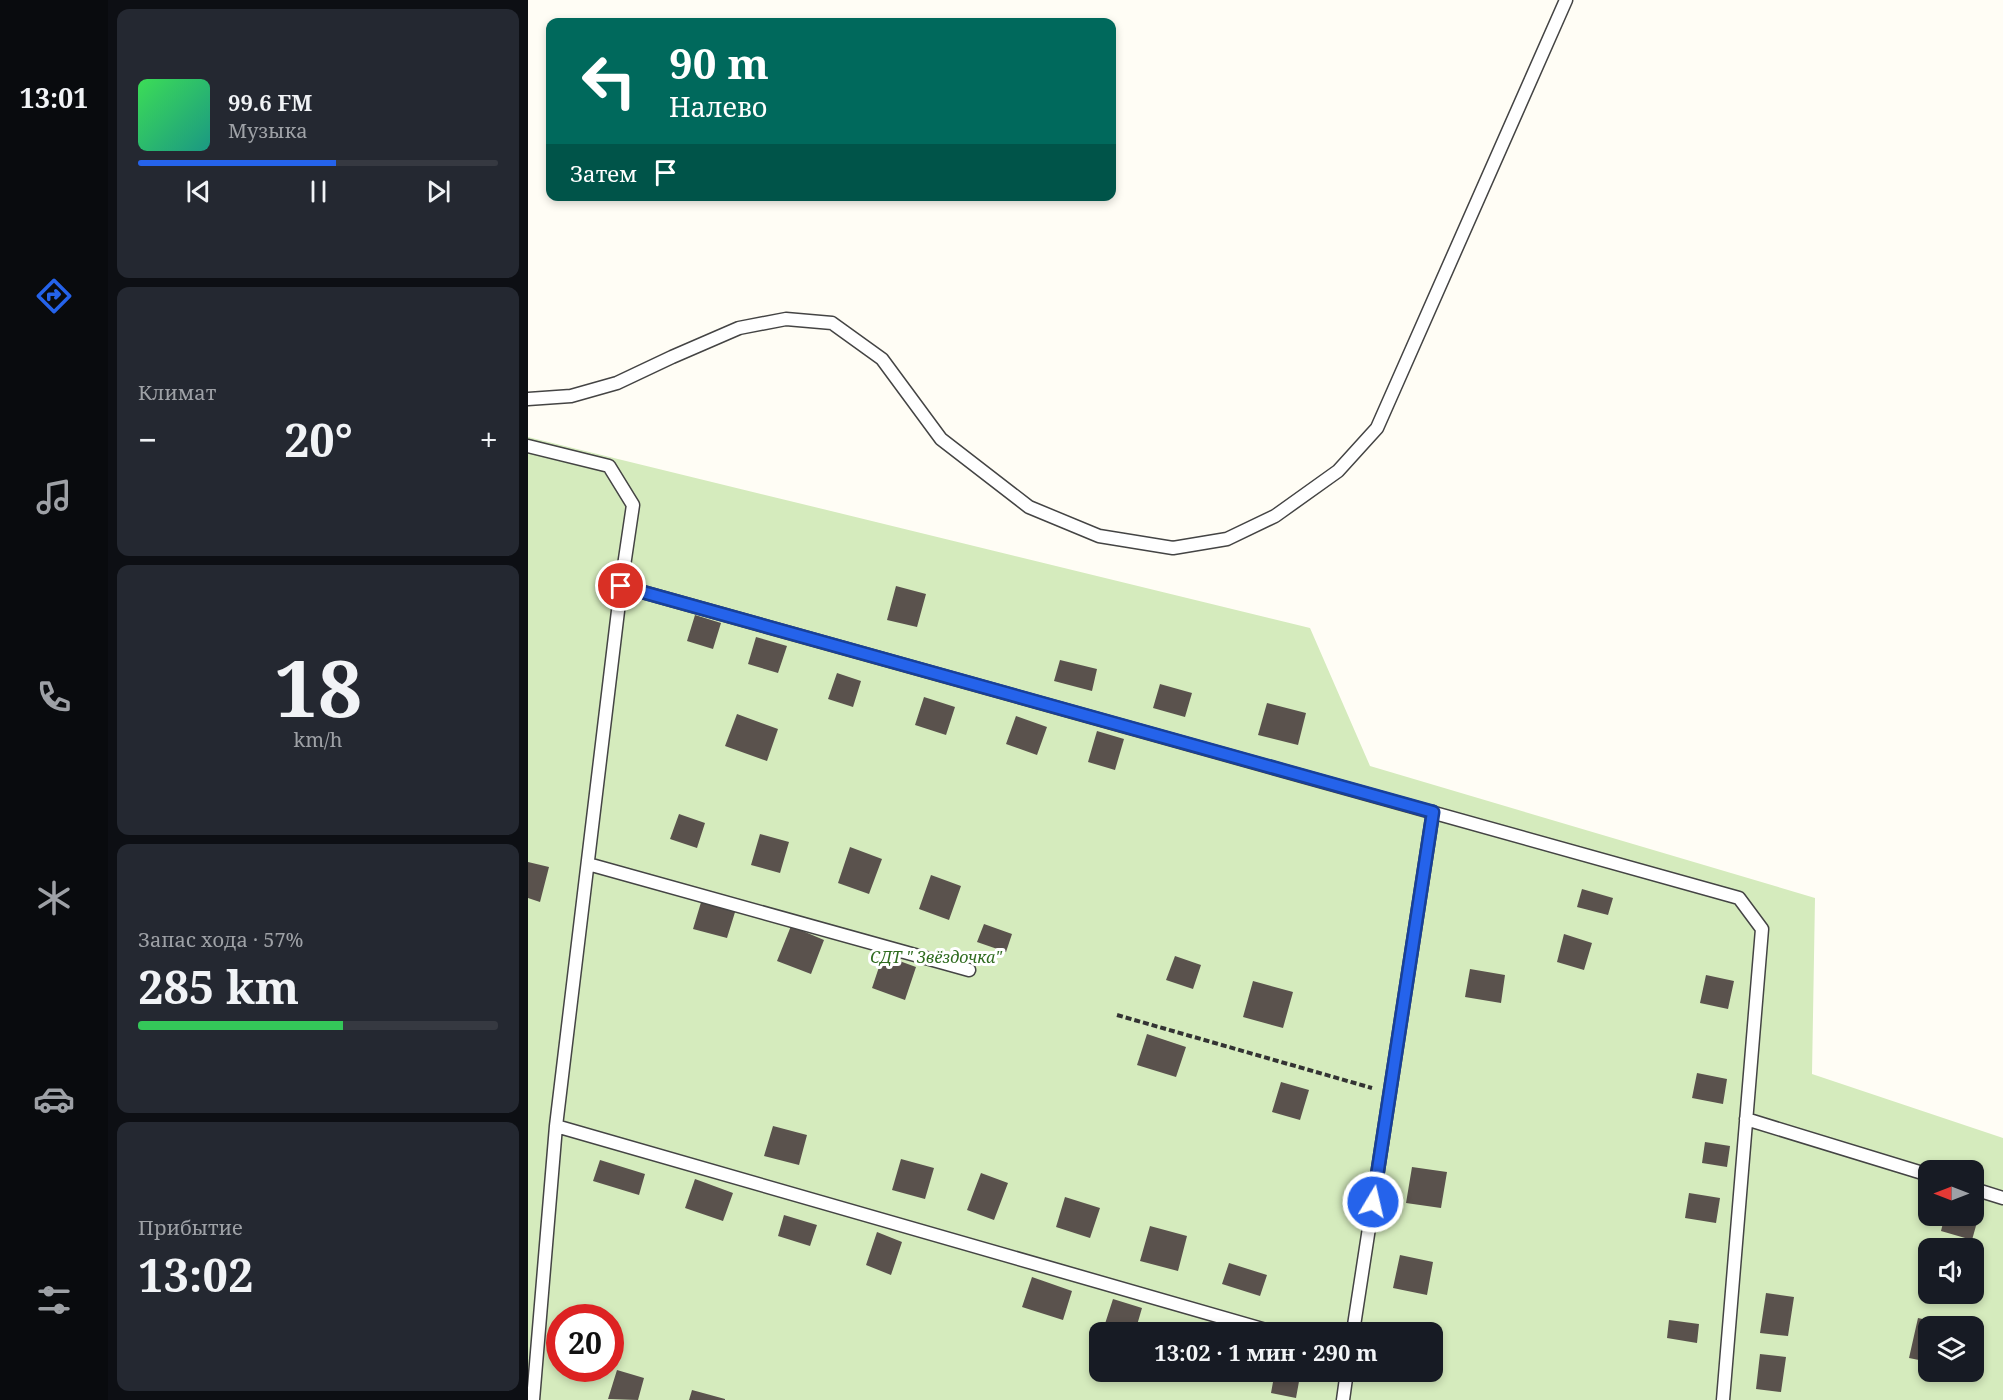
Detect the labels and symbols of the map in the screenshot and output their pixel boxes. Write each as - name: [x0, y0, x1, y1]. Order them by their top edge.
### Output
- pin: [595, 560, 646, 611]
- park label: СДТ " Звёздочка": [870, 946, 1003, 968]
- north arrow: [1918, 1160, 1984, 1226]
- position arrow: [1341, 1170, 1405, 1234]
- speed limit sign: 20: [546, 1304, 624, 1382]

